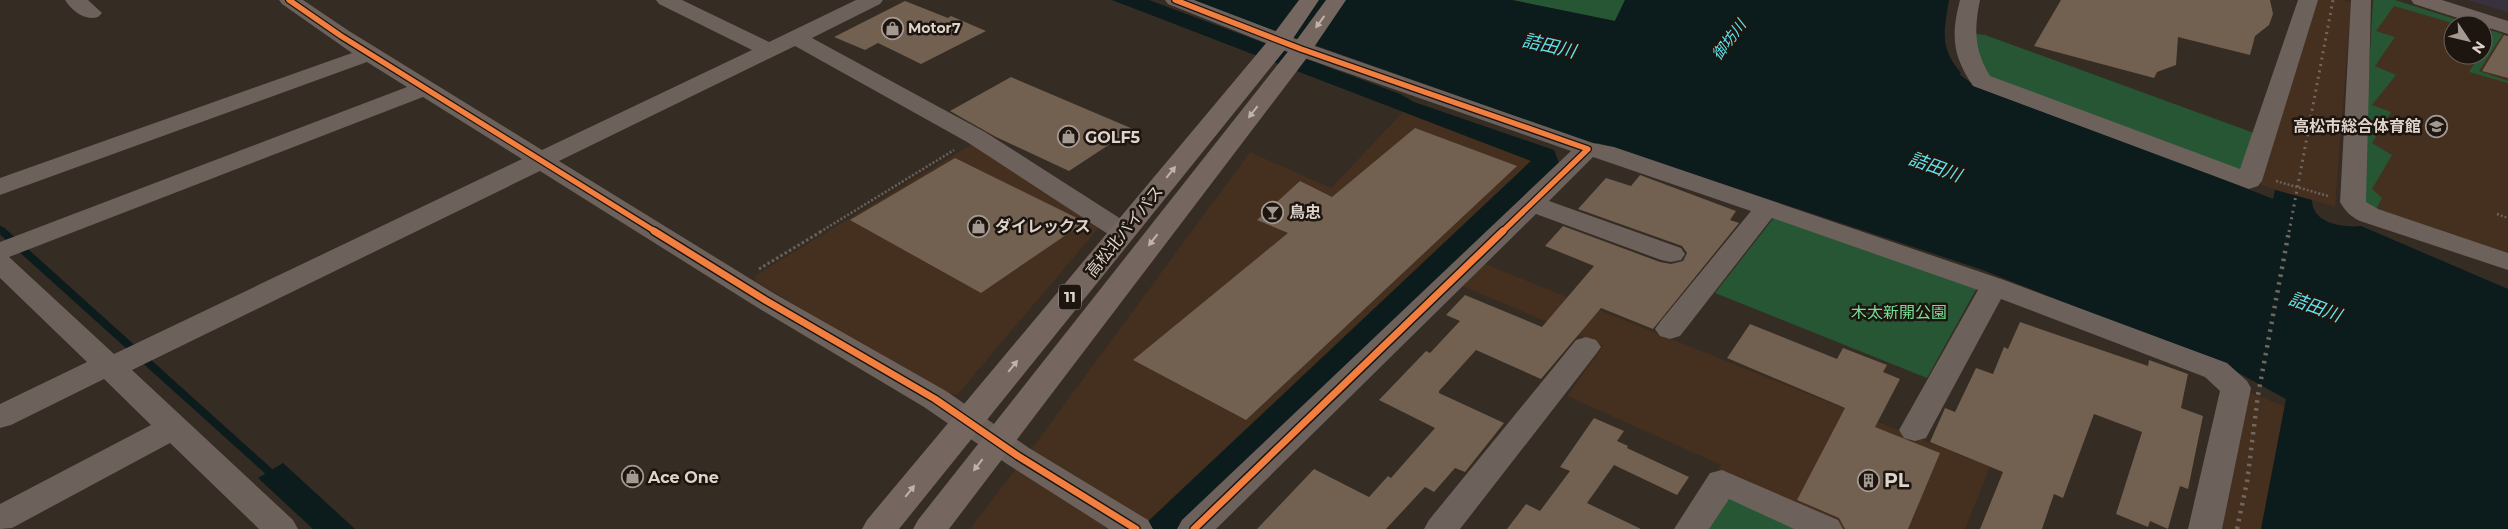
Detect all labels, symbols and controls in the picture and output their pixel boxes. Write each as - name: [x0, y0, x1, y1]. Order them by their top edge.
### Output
- water label: 御坊川: [1707, 14, 1751, 63]
- one-way arrow: [1315, 15, 1325, 29]
- north arrow: [2443, 15, 2493, 65]
- shop icon: Motor7: [880, 16, 904, 40]
- place label: Motor7: [908, 19, 961, 37]
- water label: 詰田川: [1520, 29, 1580, 63]
- text: N: [2468, 38, 2489, 57]
- one-way arrow: [1247, 105, 1258, 118]
- school or university icon: 高松市総合体育館: [2425, 114, 2449, 138]
- place label: 高松市総合体育館: [2293, 117, 2421, 136]
- shop icon: GOLF5: [1057, 125, 1081, 149]
- place label: GOLF5: [1085, 128, 1141, 147]
- water label: 詰田川: [1906, 147, 1966, 187]
- one-way arrow: [1166, 166, 1177, 179]
- street label: 高松北バイパス: [1082, 182, 1167, 281]
- bar icon: 鳥忠: [1261, 200, 1285, 224]
- place label: 鳥忠: [1289, 203, 1321, 222]
- shop icon: ダイレックス: [967, 214, 991, 238]
- place label: ダイレックス: [995, 217, 1091, 236]
- one-way arrow: [1148, 233, 1159, 246]
- road number: 11: [1059, 284, 1081, 310]
- water label: 詰田川: [2286, 287, 2346, 327]
- park label: 木太新開公園: [1851, 303, 1947, 322]
- one-way arrow: [1008, 360, 1019, 373]
- one-way arrow: [973, 458, 984, 471]
- shop icon: Ace One: [620, 465, 644, 489]
- place label: Ace One: [647, 468, 719, 487]
- building icon: PL: [1856, 468, 1880, 492]
- place label: PL: [1884, 469, 1910, 492]
- one-way arrow: [904, 485, 915, 498]

